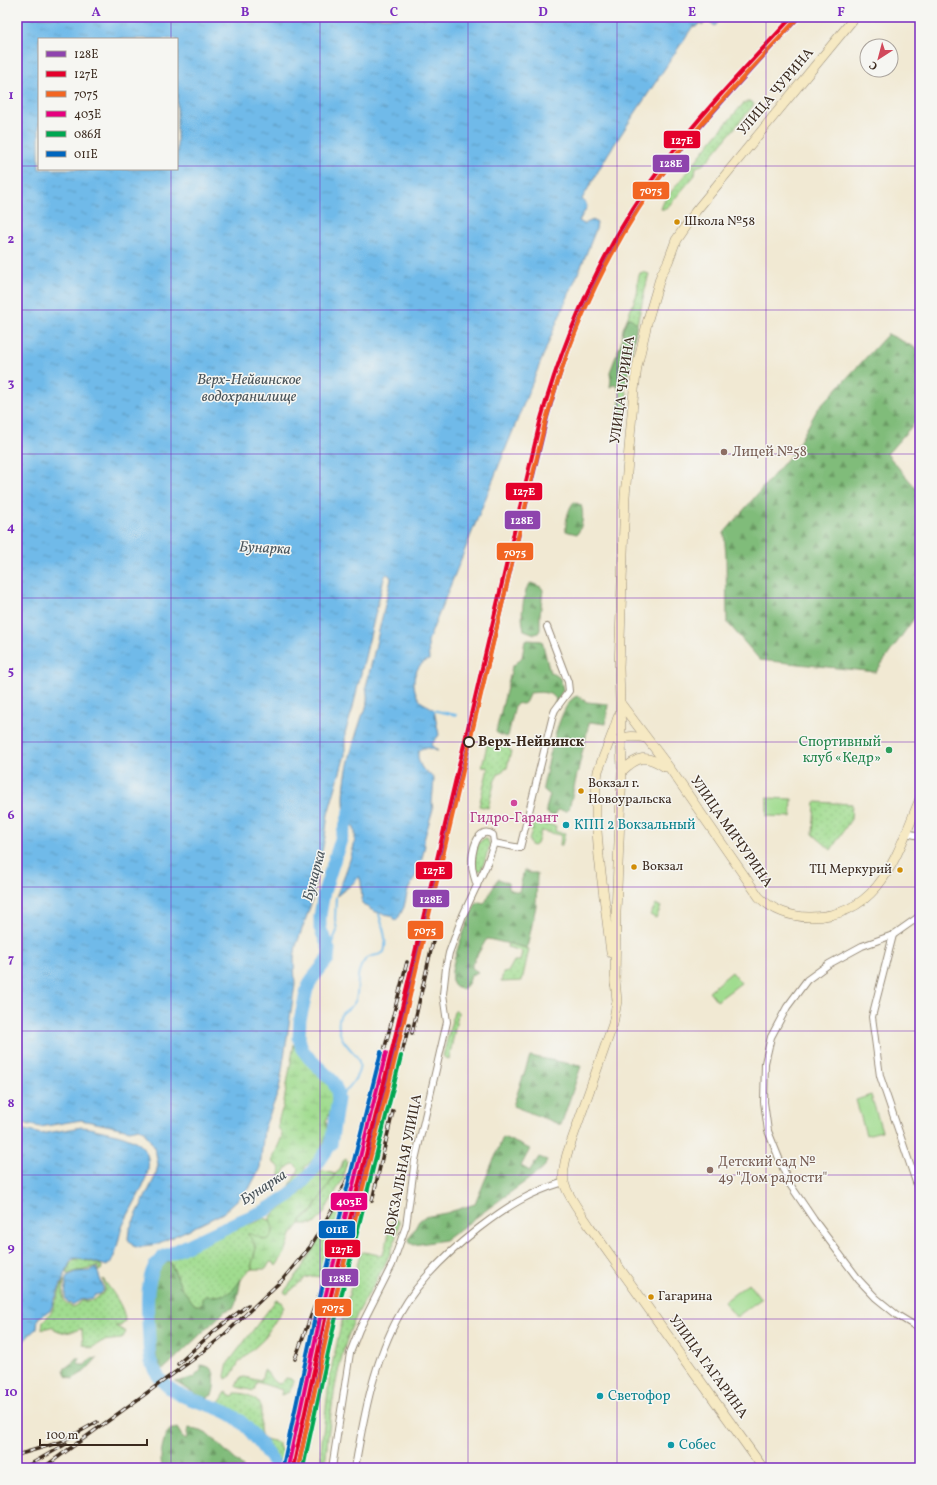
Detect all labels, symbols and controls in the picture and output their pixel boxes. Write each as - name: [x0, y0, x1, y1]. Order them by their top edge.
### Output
- text: A: [91, 4, 101, 22]
- text: B: [241, 4, 250, 22]
- text: C: [390, 4, 398, 22]
- text: D: [538, 4, 548, 22]
- text: E: [688, 4, 696, 22]
- text: F: [837, 4, 845, 22]
- legend: [38, 38, 178, 170]
- north arrow: [859, 38, 899, 78]
- street label: УЛИЦА ЧУРИНА: [734, 44, 818, 140]
- text: 128Е: [74, 47, 98, 63]
- text: С: [867, 57, 881, 73]
- text: 127Е: [74, 67, 98, 83]
- text: 1: [8, 87, 14, 105]
- text: 7075: [74, 87, 98, 103]
- text: 403Е: [74, 107, 101, 123]
- text: 086Я: [74, 127, 101, 143]
- line badge: 127Е: [663, 130, 701, 149]
- text: 127Е: [671, 134, 693, 149]
- text: 011Е: [74, 147, 98, 163]
- line badge: 128Е: [652, 154, 690, 173]
- text: 128Е: [659, 157, 683, 172]
- line badge: 7075: [632, 181, 670, 200]
- text: 7075: [640, 184, 662, 199]
- place label: Школа №58: [684, 213, 755, 231]
- marker: Школа №58: [672, 217, 682, 227]
- text: 2: [8, 231, 15, 249]
- street label: УЛИЦА ЧУРИНА: [606, 334, 640, 445]
- water label: Верх-Нейвинское водохранилище: [197, 370, 302, 408]
- text: 3: [8, 375, 15, 393]
- place label: Лицей №58: [732, 443, 807, 462]
- marker: Лицей №58: [719, 447, 729, 457]
- line badge: 127Е: [505, 482, 543, 501]
- text: 127Е: [513, 485, 535, 500]
- line badge: 128Е: [504, 510, 541, 530]
- text: 128Е: [510, 514, 534, 529]
- text: 4: [7, 519, 15, 537]
- water label: Бунарка: [239, 537, 291, 561]
- line badge: 7075: [496, 542, 534, 561]
- text: 7075: [504, 546, 526, 561]
- text: 5: [8, 663, 14, 681]
- place label: Верх-Нейвинск: [478, 733, 585, 752]
- place label: Спортивный клуб «Кедр»: [799, 733, 881, 768]
- marker: Верх-Нейвинск: [463, 736, 475, 748]
- marker: Спортивный клуб «Кедр»: [884, 745, 894, 755]
- street label: УЛИЦА МИЧУРИНА: [685, 772, 777, 892]
- place label: Вокзал г. Новоуральска: [588, 775, 672, 809]
- marker: Вокзал г. Новоуральска: [576, 786, 586, 796]
- marker: Гидро-Гарант: [509, 798, 519, 808]
- text: 6: [7, 807, 15, 825]
- place label: Гидро-Гарант: [470, 809, 558, 828]
- place label: КПП 2 Вокзальный: [574, 816, 696, 835]
- marker: КПП 2 Вокзальный: [561, 820, 571, 830]
- water label: Бунарка: [298, 848, 332, 904]
- place label: Вокзал: [642, 858, 683, 876]
- line badge: 127Е: [415, 861, 453, 880]
- place label: ТЦ Меркурий: [809, 861, 892, 879]
- marker: Вокзал: [629, 862, 639, 872]
- text: 127Е: [423, 864, 445, 879]
- marker: ТЦ Меркурий: [895, 865, 905, 875]
- line badge: 128Е: [412, 889, 450, 908]
- text: 128Е: [419, 893, 443, 908]
- line badge: 7075: [407, 920, 444, 940]
- text: 7075: [414, 924, 436, 939]
- text: 7: [8, 951, 14, 969]
- street label: ВОКЗАЛЬНАЯ УЛИЦА: [381, 1092, 427, 1238]
- text: 8: [7, 1095, 15, 1113]
- place label: Детский сад № 49 "Дом радости": [718, 1153, 827, 1188]
- water label: Бунарка: [237, 1165, 291, 1211]
- marker: Детский сад № 49 "Дом радости": [705, 1165, 715, 1175]
- line badge: 403Е: [330, 1192, 368, 1211]
- text: 403Е: [336, 1195, 362, 1210]
- line badge: 011Е: [318, 1220, 356, 1239]
- text: 011Е: [326, 1223, 348, 1238]
- text: 9: [7, 1239, 15, 1257]
- line badge: 127Е: [324, 1239, 361, 1258]
- text: 127Е: [331, 1243, 353, 1258]
- line badge: 128Е: [321, 1268, 359, 1287]
- text: 128Е: [328, 1272, 352, 1287]
- place label: Гагарина: [658, 1288, 713, 1306]
- marker: Гагарина: [646, 1292, 656, 1302]
- line badge: 7075: [314, 1298, 352, 1317]
- text: 7075: [322, 1301, 344, 1316]
- street label: УЛИЦА ГАГАРИНА: [664, 1311, 752, 1423]
- text: 10: [4, 1384, 18, 1402]
- place label: Светофор: [608, 1387, 671, 1406]
- marker: Светофор: [595, 1391, 605, 1401]
- scale bar: [40, 1421, 147, 1447]
- text: 100 m: [46, 1428, 79, 1444]
- place label: Собес: [679, 1436, 716, 1455]
- marker: Собес: [666, 1440, 676, 1450]

